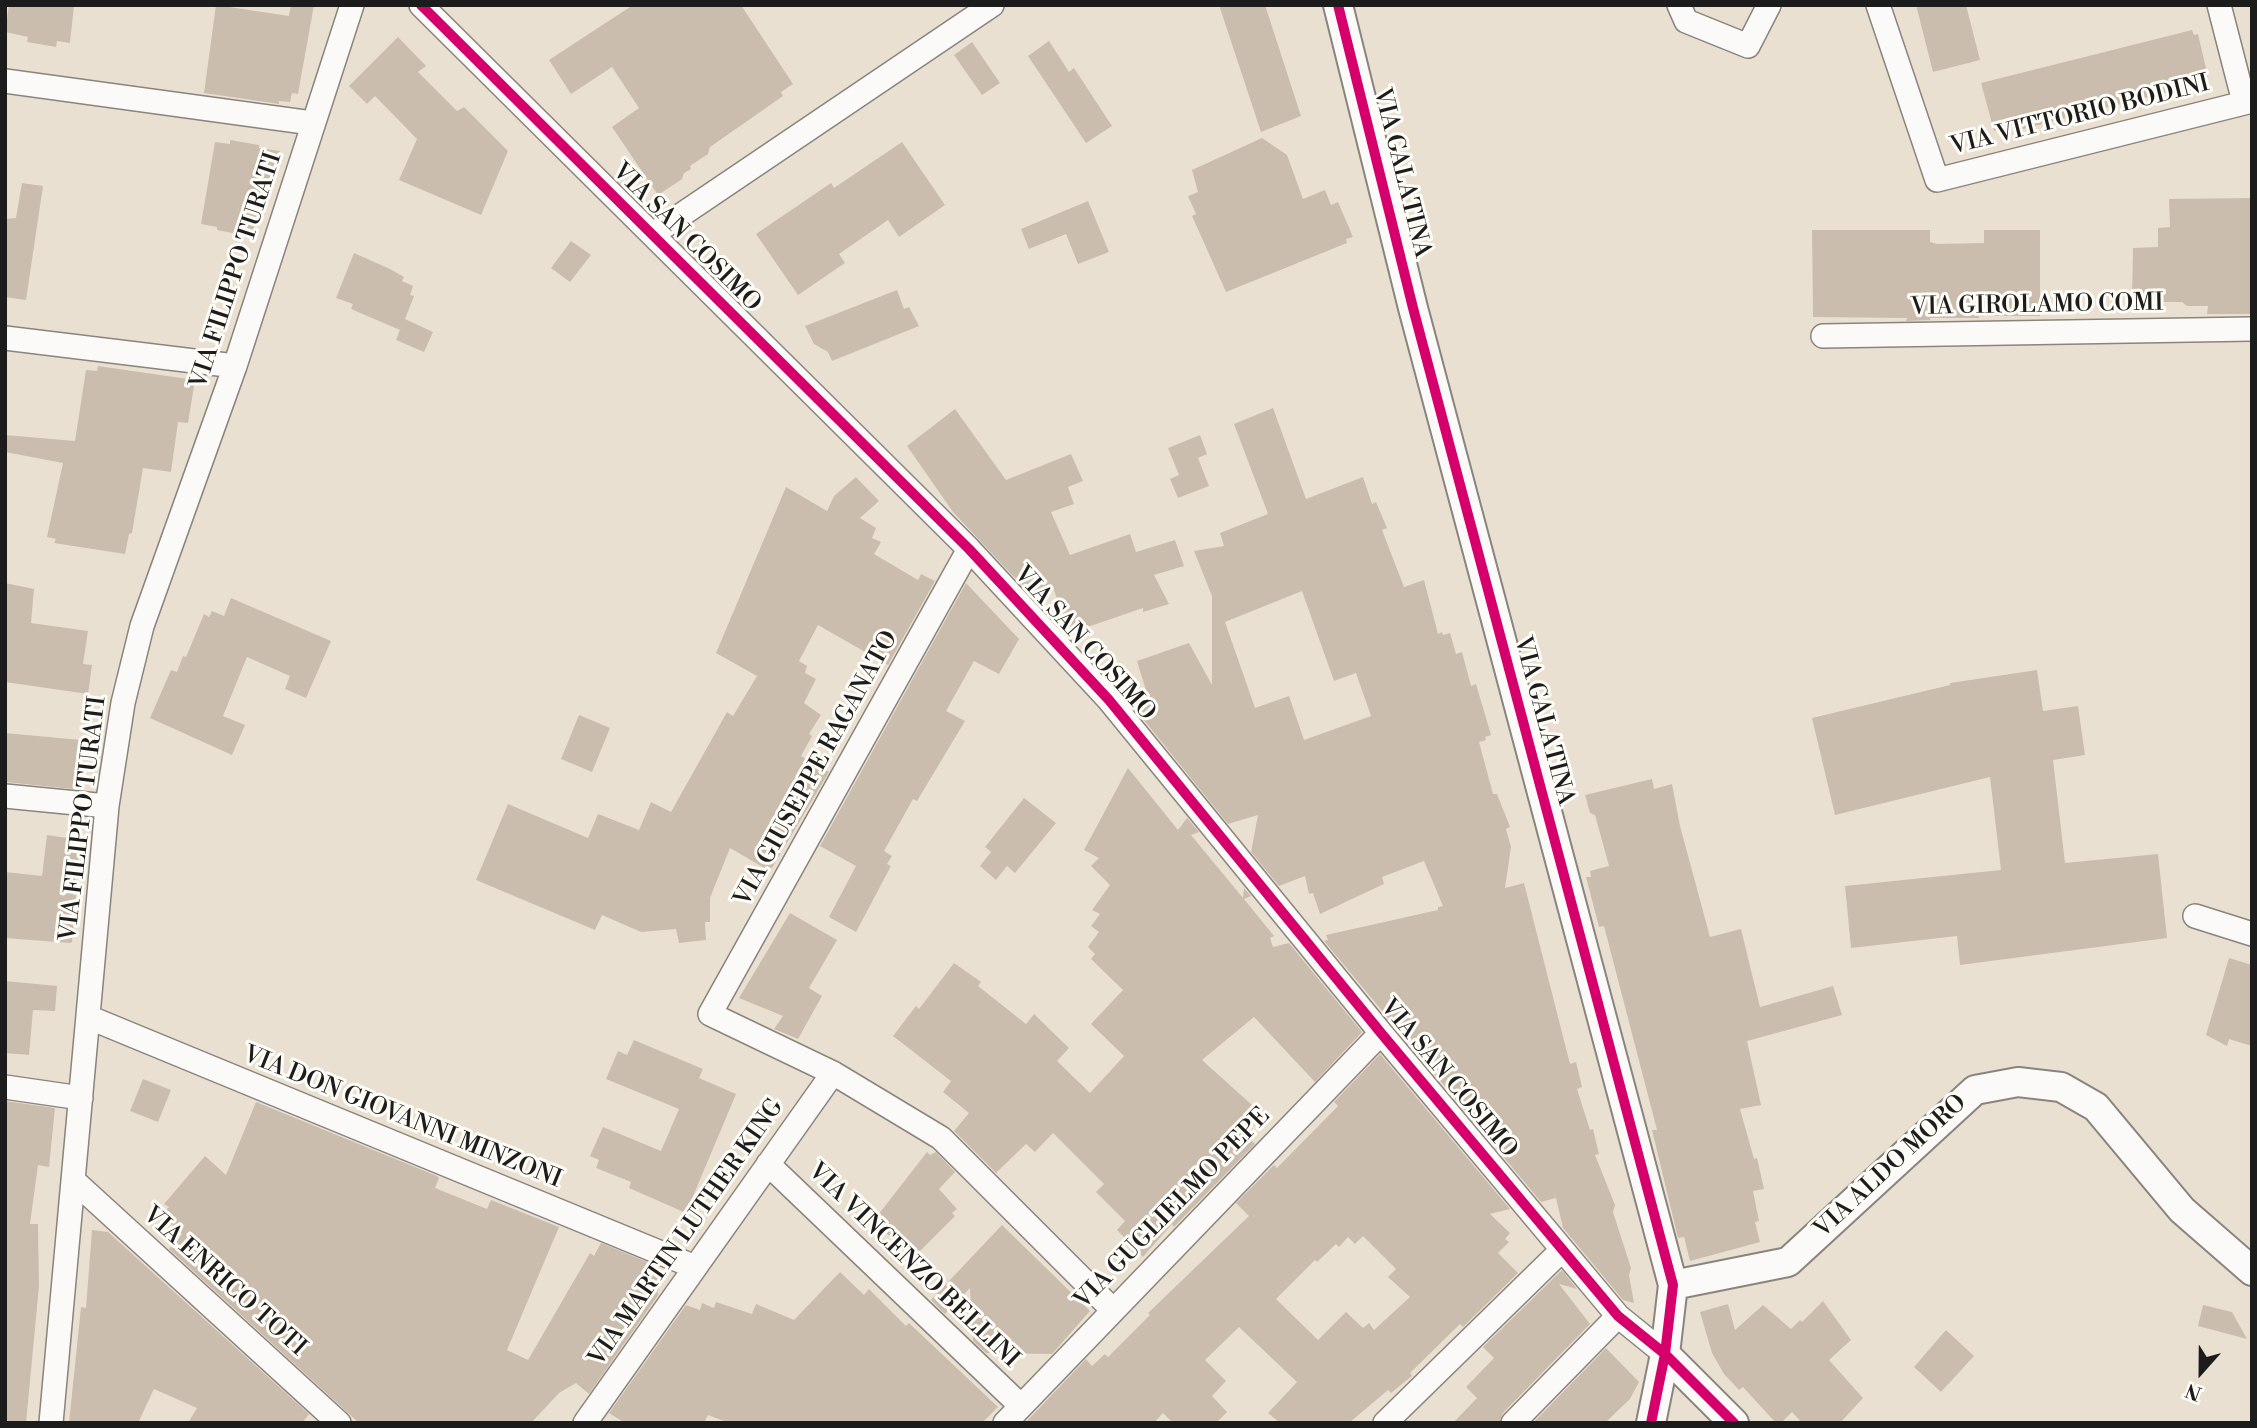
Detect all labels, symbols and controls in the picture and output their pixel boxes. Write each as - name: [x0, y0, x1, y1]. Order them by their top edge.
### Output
- street label: VIA VITTORIO BODINI: [1948, 70, 2212, 162]
- street label: VIA GALATINA: [1366, 85, 1436, 261]
- street label: VIA FILIPPO TURATI: [185, 149, 289, 393]
- street label: VIA SAN COSIMO: [606, 158, 766, 318]
- street label: VIA GIROLAMO COMI: [1910, 289, 2164, 323]
- street label: VIA SAN COSIMO: [1007, 561, 1161, 727]
- street label: VIA GIUSEPPE RAGANATO: [729, 626, 905, 912]
- street label: VIA GALATINA: [1507, 633, 1579, 809]
- street label: VIA FILIPPO TURATI: [55, 695, 113, 943]
- street label: VIA SAN COSIMO: [1373, 994, 1523, 1164]
- street label: VIA DON GIOVANNI MINZONI: [239, 1041, 565, 1195]
- street label: VIA ALDO MORO: [1809, 1089, 1973, 1245]
- street label: VIA MARTIN LUTHER KING: [584, 1094, 790, 1372]
- street label: VIA GUGLIELMO PEPE: [1069, 1102, 1277, 1316]
- street label: VIA VINCENZO BELLINI: [801, 1158, 1025, 1374]
- street label: VIA ENRICO TOTI: [136, 1201, 312, 1363]
- north arrow: [2166, 1337, 2236, 1407]
- text: N: [2182, 1378, 2205, 1406]

